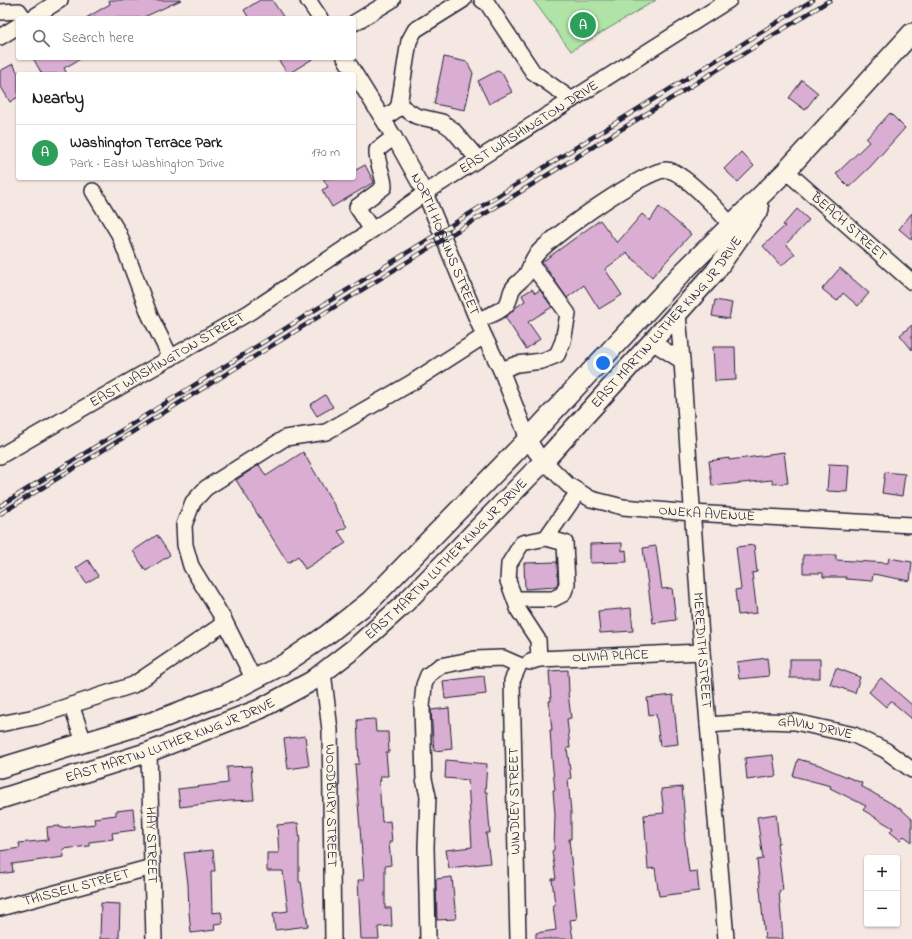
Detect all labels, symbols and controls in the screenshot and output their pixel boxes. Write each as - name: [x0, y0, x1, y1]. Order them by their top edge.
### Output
- pin: A: [570, 10, 596, 40]
- search box: [16, 16, 356, 60]
- icon: search: [30, 27, 52, 49]
- text: Search here: [62, 27, 134, 49]
- street label: EAST WASHINGTON DRIVE: [455, 75, 603, 179]
- text: Nearby: [32, 86, 84, 111]
- text: Washington Terrace Park: [70, 132, 222, 154]
- text: A: [41, 143, 49, 162]
- text: 170 m: [312, 143, 340, 162]
- text: Park · East Washington Drive: [70, 154, 224, 173]
- street label: NORTH HOSKINS STREET: [405, 169, 485, 319]
- street label: BEACH STREET: [805, 186, 892, 266]
- street label: EAST MARTIN LUTHER KING JR DRIVE: [586, 232, 748, 413]
- street label: EAST WASHINGTON STREET: [86, 307, 249, 413]
- your location: [593, 353, 613, 373]
- street label: EAST MARTIN LUTHER KING JR DRIVE: [360, 473, 532, 645]
- street label: ONEKA AVENUE: [658, 500, 756, 527]
- street label: MEREDITH STREET: [687, 591, 717, 709]
- street label: OLIVIA PLACE: [572, 644, 649, 668]
- street label: EAST MARTIN LUTHER KING JR DRIVE: [63, 692, 279, 788]
- street label: GAVIN DRIVE: [778, 711, 855, 745]
- street label: WOODBURY STREET: [320, 744, 342, 867]
- street label: WINDLEY STREET: [504, 747, 526, 855]
- street label: HAY STREET: [140, 806, 163, 883]
- map controls: [864, 855, 900, 927]
- button: +: [864, 855, 900, 891]
- street label: THISSELL STREET: [21, 863, 132, 912]
- button: −: [864, 891, 900, 927]

